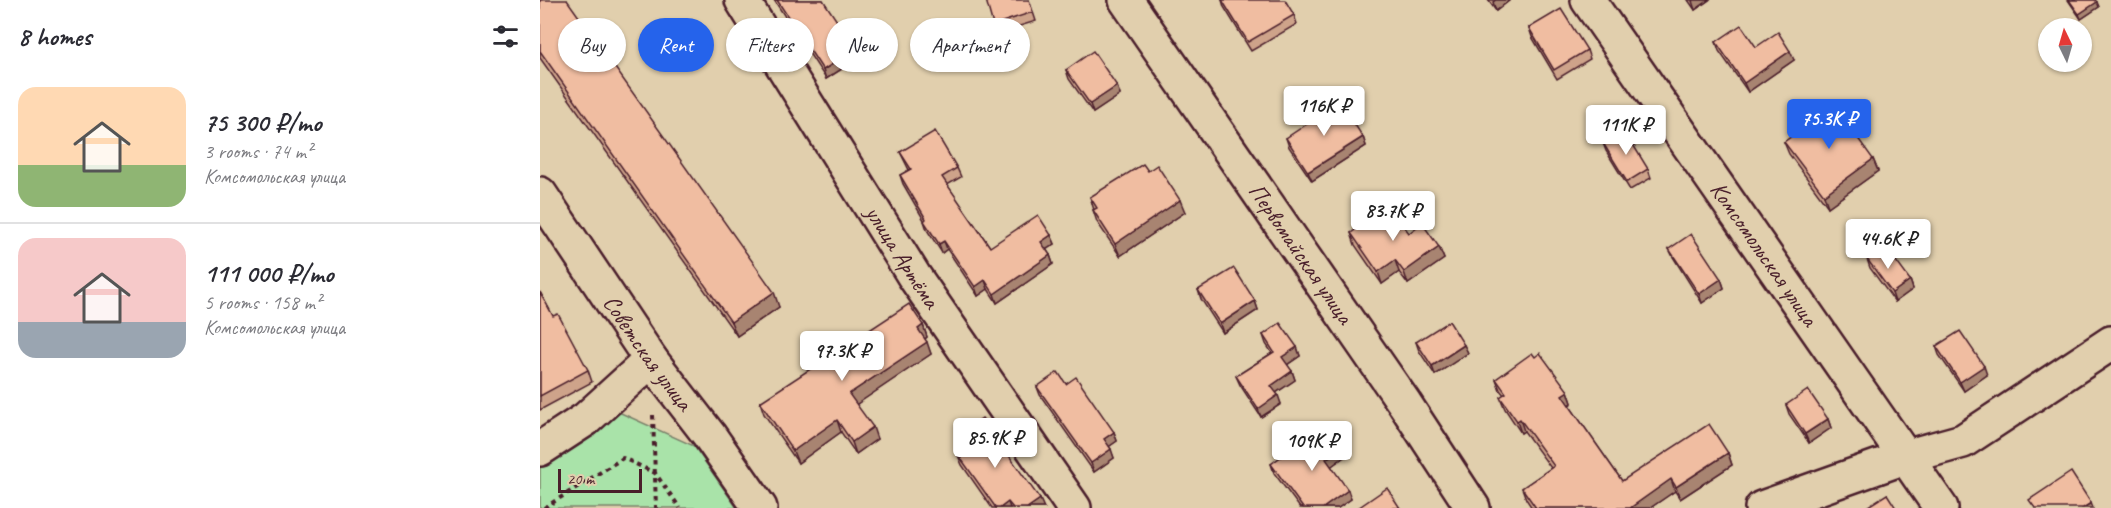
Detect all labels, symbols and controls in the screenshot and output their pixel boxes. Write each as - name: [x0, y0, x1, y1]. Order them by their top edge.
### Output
- chip: Buy: [558, 18, 626, 72]
- chip: Rent: [638, 18, 714, 72]
- chip: Filters: [726, 18, 814, 72]
- chip: New: [826, 18, 898, 72]
- chip: Apartment: [910, 18, 1030, 72]
- north arrow: [2038, 18, 2092, 72]
- map controls: [2038, 18, 2092, 72]
- text: 8 homes: [18, 20, 91, 53]
- icon: filters: [489, 20, 522, 53]
- pin: 116K ₽: [1275, 86, 1373, 137]
- text: 116K ₽: [1298, 93, 1350, 118]
- pin: 75.3K ₽: [1774, 99, 1884, 150]
- pin: 111K ₽: [1577, 105, 1675, 156]
- text: 75 300 ₽/mo: [204, 106, 321, 139]
- text: 75.3K ₽: [1801, 106, 1857, 131]
- icon: home: [66, 111, 138, 183]
- text: 111K ₽: [1600, 112, 1652, 137]
- text: 3 rooms · 74 m²: [204, 139, 312, 164]
- text: Комсомольская улица: [204, 164, 345, 189]
- street label: Комсомольская улица: [1704, 176, 1826, 333]
- street label: Первомайская улица: [1242, 177, 1361, 331]
- pin: 83.7K ₽: [1338, 191, 1448, 242]
- street label: улица Артёма: [858, 198, 948, 315]
- text: 83.7K ₽: [1365, 198, 1421, 223]
- pin: 44.6K ₽: [1833, 219, 1943, 270]
- text: 44.6K ₽: [1860, 226, 1916, 251]
- text: 111 000 ₽/mo: [204, 257, 334, 290]
- icon: home: [66, 262, 138, 334]
- street label: Советская улица: [597, 289, 701, 418]
- text: 5 rooms · 158 m²: [204, 290, 321, 315]
- text: Комсомольская улица: [204, 315, 345, 340]
- pin: 97.3K ₽: [787, 331, 897, 382]
- text: 97.3K ₽: [814, 338, 870, 363]
- pin: 85.9K ₽: [940, 418, 1050, 469]
- pin: 109K ₽: [1263, 421, 1361, 472]
- text: 85.9K ₽: [967, 425, 1023, 450]
- text: 109K ₽: [1286, 428, 1338, 453]
- scale bar: [558, 466, 642, 494]
- text: 20 m: [567, 469, 594, 489]

